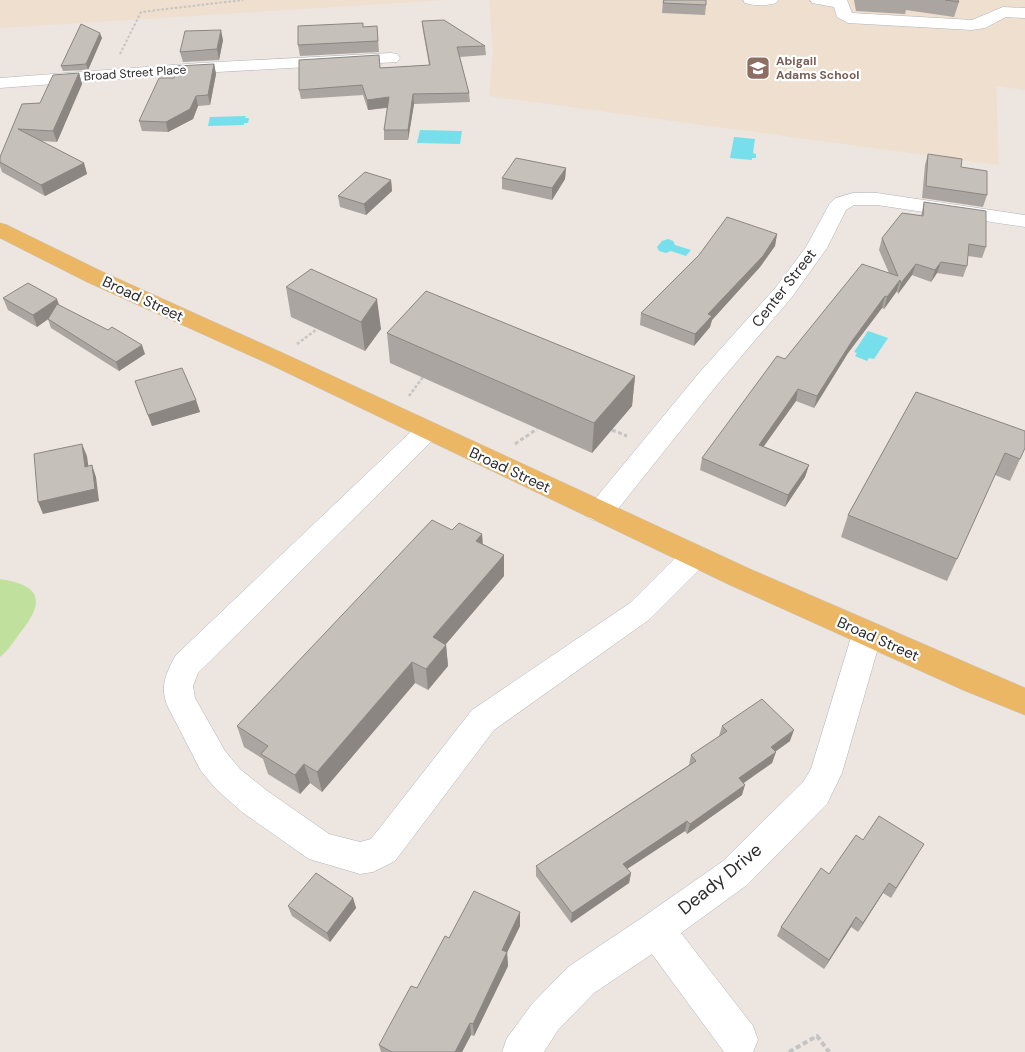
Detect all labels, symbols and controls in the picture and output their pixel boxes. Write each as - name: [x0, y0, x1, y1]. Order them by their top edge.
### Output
- place label: Abigail Adams School: [776, 53, 859, 83]
- school or university icon: Abigail Adams School: [745, 55, 771, 81]
- street label: Broad Street Place: [83, 61, 187, 85]
- street label: Center Street: [747, 245, 821, 331]
- street label: Broad Street: [99, 271, 187, 327]
- street label: Broad Street: [466, 442, 554, 498]
- street label: Broad Street: [834, 612, 922, 666]
- street label: Deady Drive: [673, 838, 767, 920]

